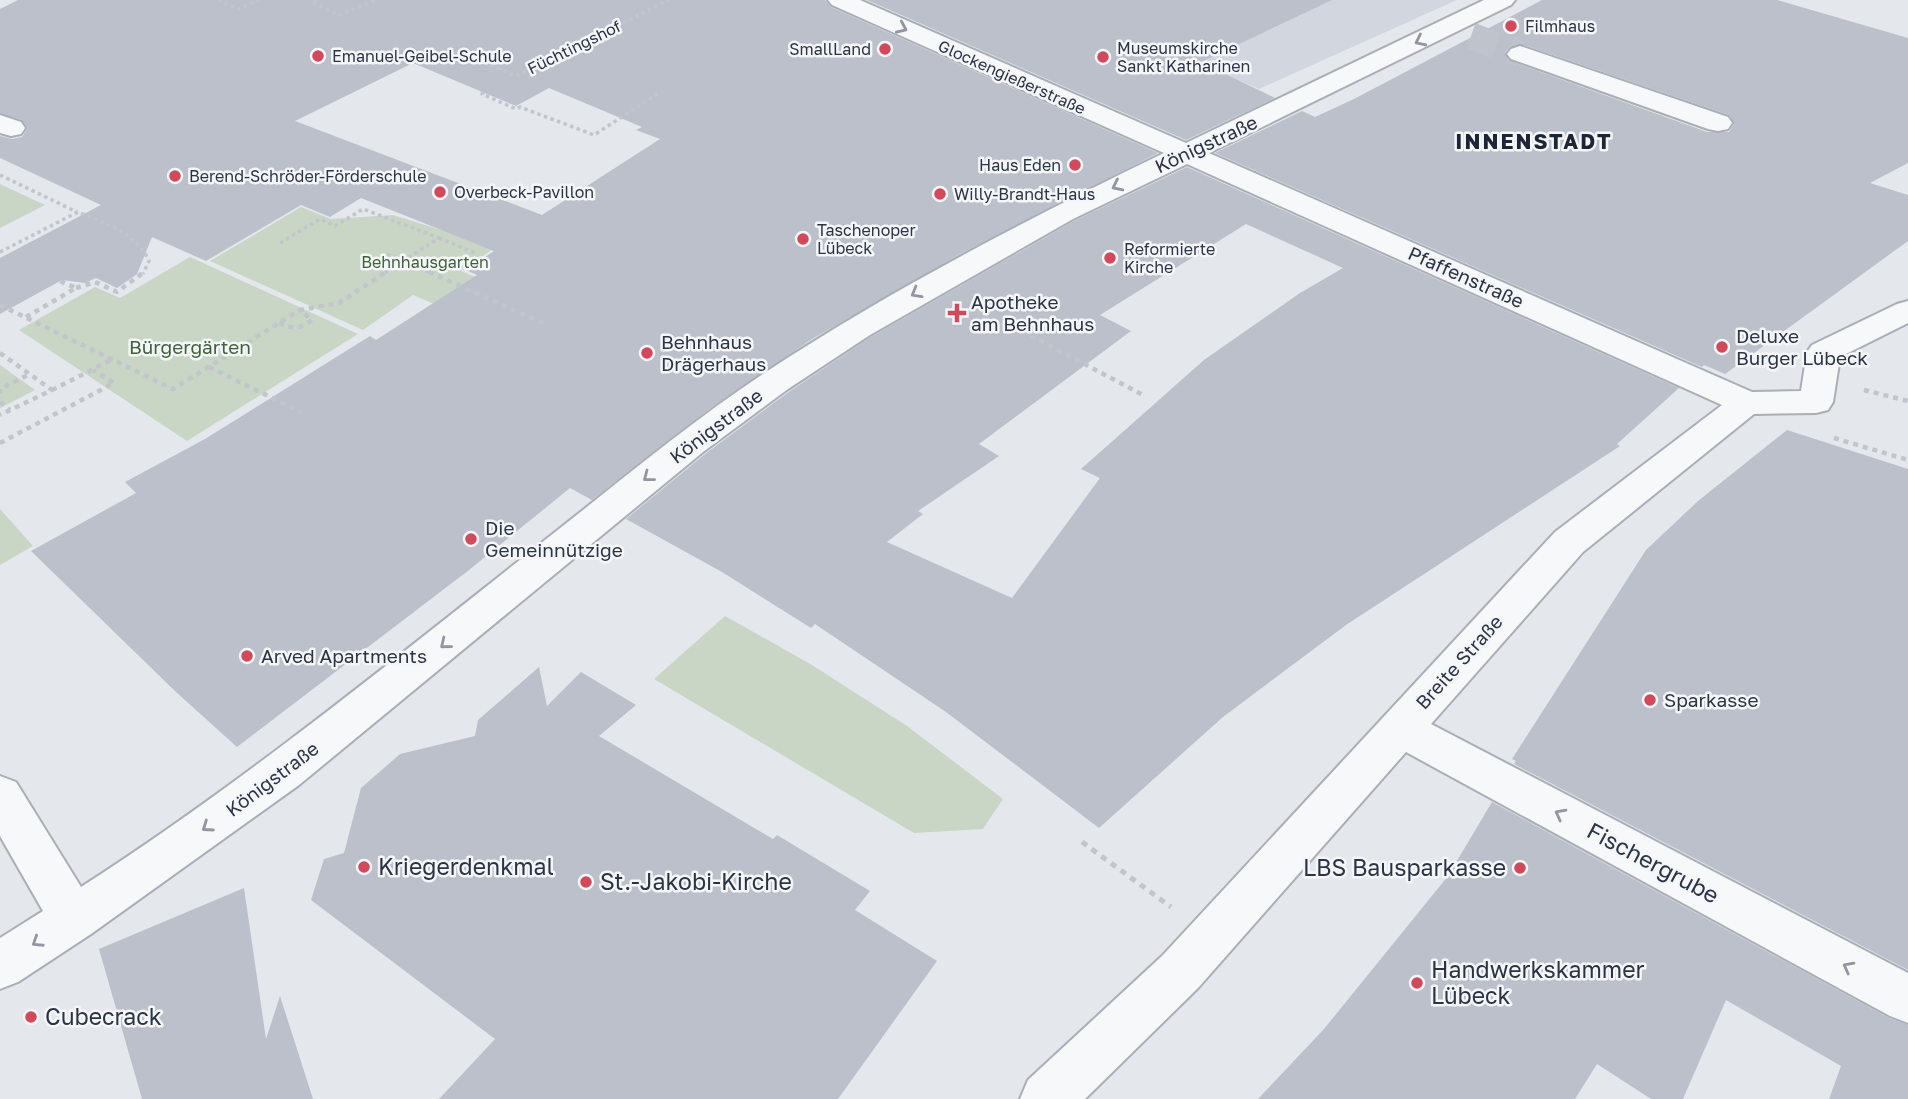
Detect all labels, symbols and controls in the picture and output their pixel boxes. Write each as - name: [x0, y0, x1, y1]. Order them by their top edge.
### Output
- street label: Füchtingshof: [524, 16, 624, 78]
- place label: Filmhaus: [1525, 16, 1595, 36]
- marker: Filmhaus: [1503, 18, 1519, 34]
- one-way arrow: [895, 20, 907, 34]
- one-way arrow: [1415, 32, 1427, 46]
- street label: Glockengießerstraße: [935, 35, 1089, 119]
- place label: Museumskirche Sankt Katharinen: [1117, 38, 1250, 76]
- place label: SmallLand: [789, 39, 871, 59]
- marker: SmallLand: [877, 41, 893, 57]
- place label: Emanuel-Geibel-Schule: [332, 46, 512, 66]
- marker: Emanuel-Geibel-Schule: [310, 48, 326, 64]
- marker: Museumskirche Sankt Katharinen: [1095, 49, 1111, 65]
- street label: Königstraße: [1151, 110, 1261, 177]
- district label: INNENSTADT: [1455, 128, 1613, 154]
- place label: Haus Eden: [979, 155, 1061, 175]
- marker: Haus Eden: [1067, 157, 1083, 173]
- place label: Berend-Schröder-Förderschule: [189, 166, 426, 186]
- marker: Berend-Schröder-Förderschule: [167, 168, 183, 184]
- one-way arrow: [1112, 178, 1124, 192]
- place label: Overbeck-Pavillon: [454, 182, 594, 202]
- marker: Overbeck-Pavillon: [432, 184, 448, 200]
- place label: Willy-Brandt-Haus: [954, 184, 1095, 204]
- marker: Willy-Brandt-Haus: [932, 186, 948, 202]
- place label: Taschenoper Lübeck: [817, 220, 916, 258]
- marker: Taschenoper Lübeck: [795, 231, 811, 247]
- place label: Reformierte Kirche: [1124, 239, 1215, 277]
- street label: Pfaffenstraße: [1405, 241, 1528, 312]
- marker: Reformierte Kirche: [1102, 250, 1118, 266]
- park label: Behnhausgarten: [361, 252, 489, 272]
- one-way arrow: [911, 285, 924, 298]
- place label: Apotheke am Behnhaus: [971, 290, 1094, 335]
- marker: Apotheke am Behnhaus: [949, 305, 965, 321]
- place label: Deluxe Burger Lübeck: [1736, 324, 1868, 369]
- place label: Behnhaus Drägerhaus: [661, 330, 766, 375]
- park label: Bürgergärten: [129, 335, 251, 358]
- marker: Deluxe Burger Lübeck: [1714, 339, 1730, 355]
- marker: Behnhaus Drägerhaus: [639, 345, 655, 361]
- street label: Königstraße: [665, 383, 767, 468]
- one-way arrow: [644, 469, 656, 482]
- place label: Die Gemeinnützige: [485, 516, 623, 561]
- marker: Die Gemeinnützige: [463, 531, 479, 547]
- street label: Breite Straße: [1410, 610, 1507, 714]
- one-way arrow: [440, 635, 453, 648]
- place label: Arved Apartments: [261, 644, 427, 667]
- marker: Arved Apartments: [239, 648, 255, 664]
- place label: Sparkasse: [1664, 688, 1758, 711]
- marker: Sparkasse: [1642, 692, 1658, 708]
- street label: Königstraße: [221, 736, 323, 821]
- one-way arrow: [1555, 809, 1568, 822]
- street label: Fischergrube: [1583, 816, 1724, 909]
- one-way arrow: [202, 819, 215, 832]
- place label: Kriegerdenkmal: [378, 852, 554, 880]
- place label: LBS Bausparkasse: [1303, 853, 1506, 881]
- marker: Kriegerdenkmal: [356, 859, 372, 875]
- marker: LBS Bausparkasse: [1512, 860, 1528, 876]
- place label: St.-Jakobi-Kirche: [600, 867, 792, 895]
- marker: St.-Jakobi-Kirche: [578, 874, 594, 890]
- one-way arrow: [32, 934, 45, 947]
- place label: Handwerkskammer Lübeck: [1431, 955, 1644, 1009]
- one-way arrow: [1843, 961, 1855, 975]
- marker: Handwerkskammer Lübeck: [1409, 975, 1425, 991]
- place label: Cubecrack: [45, 1002, 162, 1030]
- marker: Cubecrack: [23, 1009, 39, 1025]

